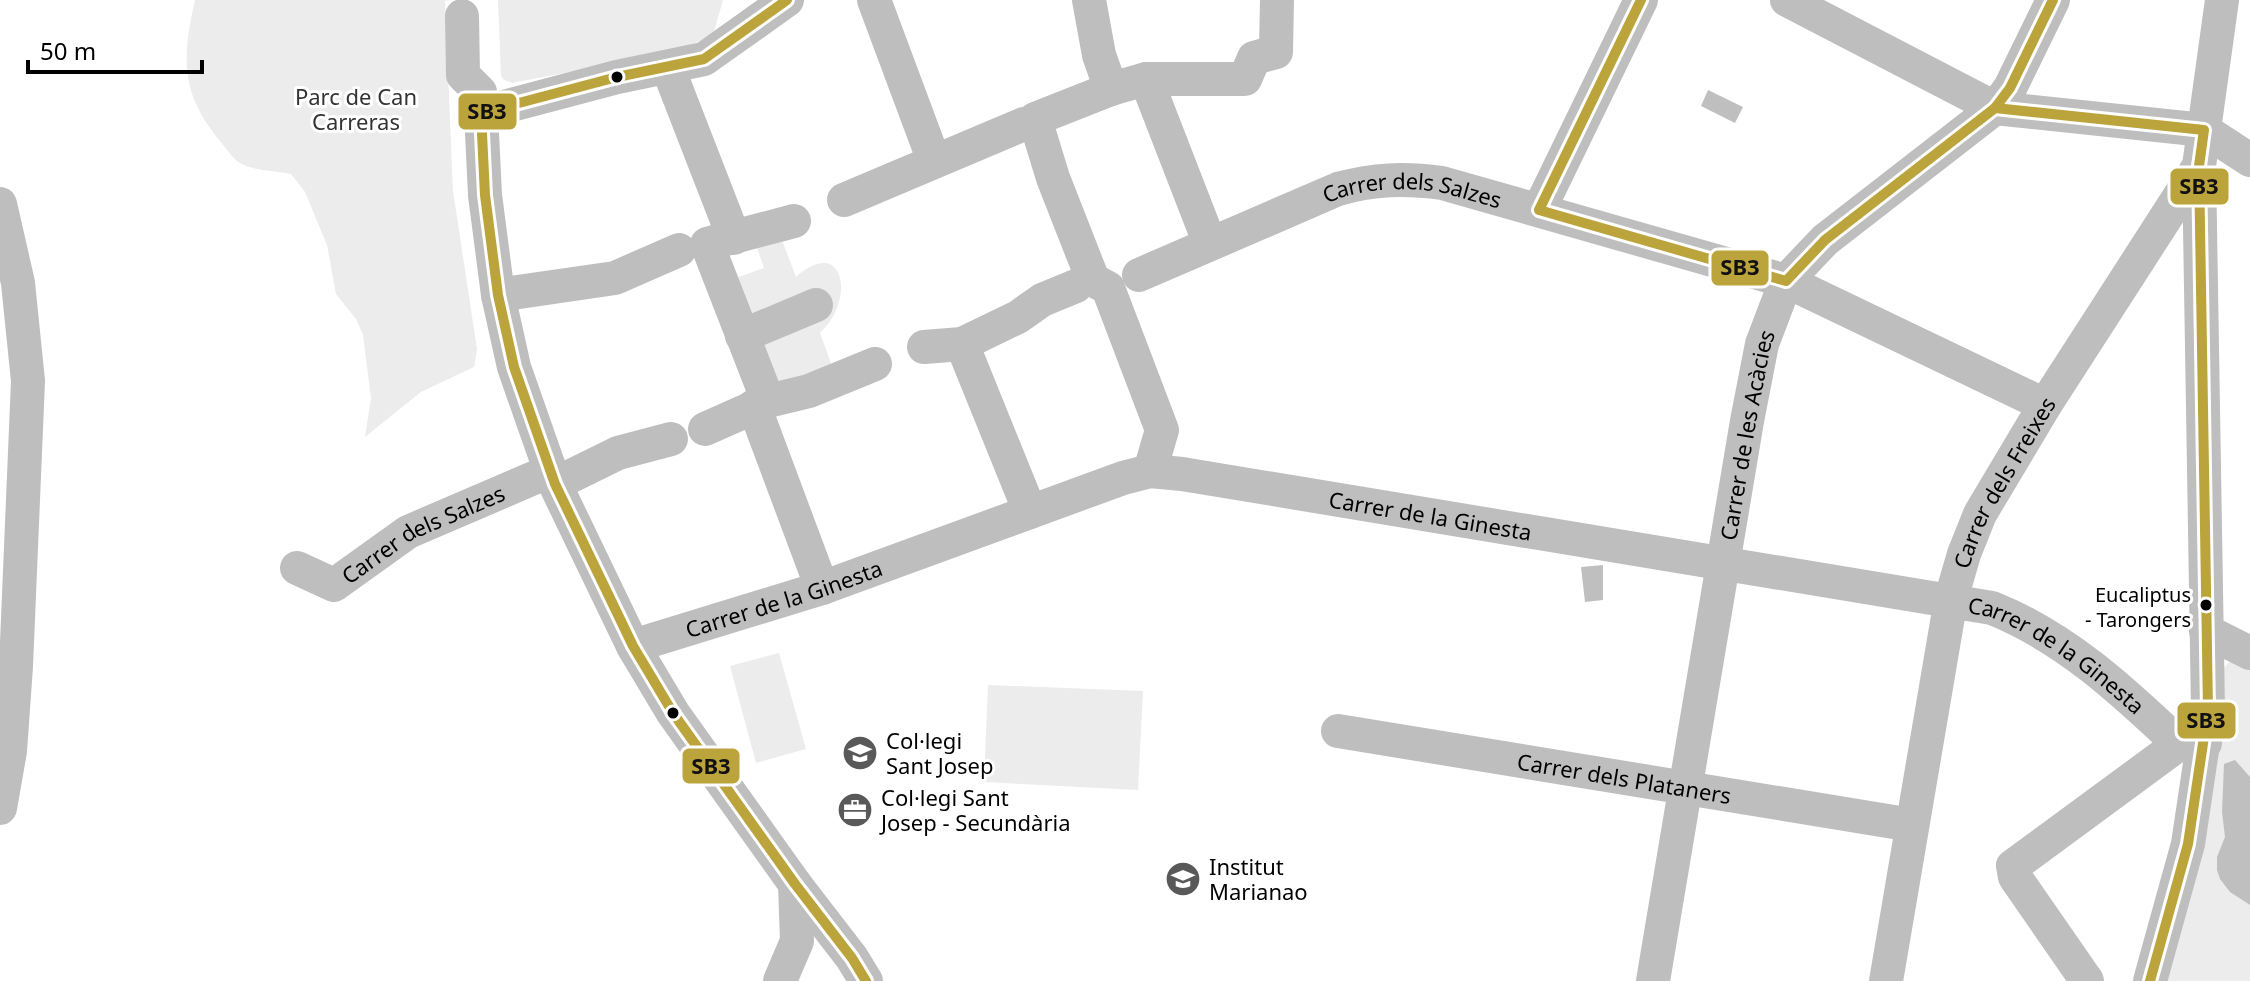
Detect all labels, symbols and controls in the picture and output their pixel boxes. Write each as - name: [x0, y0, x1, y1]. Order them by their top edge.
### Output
- scale bar: [28, 24, 202, 74]
- text: 50 m: [40, 34, 96, 67]
- unlabelled marker: [609, 69, 625, 85]
- park label: Parc de Can Carreras: [295, 81, 417, 136]
- line badge: SB3: [457, 92, 518, 131]
- text: SB3: [467, 95, 507, 125]
- street label: Carrer dels Salzes: [1317, 165, 1505, 214]
- line badge: SB3: [2169, 167, 2230, 206]
- text: SB3: [2179, 170, 2219, 200]
- line badge: SB3: [1710, 249, 1770, 287]
- text: SB3: [1720, 251, 1760, 281]
- street label: Carrer de les Acàcies: [1712, 325, 1781, 542]
- street label: Carrer dels Freixes: [1946, 391, 2062, 572]
- street label: Carrer dels Salzes: [335, 477, 509, 590]
- street label: Carrer de la Ginesta: [1327, 484, 1534, 547]
- street label: Carrer de la Ginesta: [682, 552, 886, 644]
- place label: Eucaliptus - Tarongers: [2085, 581, 2191, 633]
- street label: Carrer de la Ginesta: [1966, 589, 2152, 720]
- marker: Eucaliptus - Tarongers: [2198, 597, 2214, 613]
- line badge: SB3: [2176, 701, 2237, 740]
- text: SB3: [2186, 704, 2226, 734]
- unlabelled marker: [665, 705, 681, 721]
- place label: Col·legi Sant Josep: [886, 725, 993, 780]
- school or university icon: Col·legi Sant Josep: [841, 734, 879, 772]
- street label: Carrer dels Plataners: [1515, 746, 1733, 810]
- line badge: SB3: [681, 747, 741, 785]
- text: SB3: [691, 750, 731, 780]
- place label: Col·legi Sant Josep - Secundària: [879, 782, 1071, 837]
- office icon: Col·legi Sant Josep - Secundària: [836, 791, 874, 829]
- place label: Institut Marianao: [1209, 851, 1308, 906]
- school or university icon: Institut Marianao: [1164, 860, 1202, 898]

